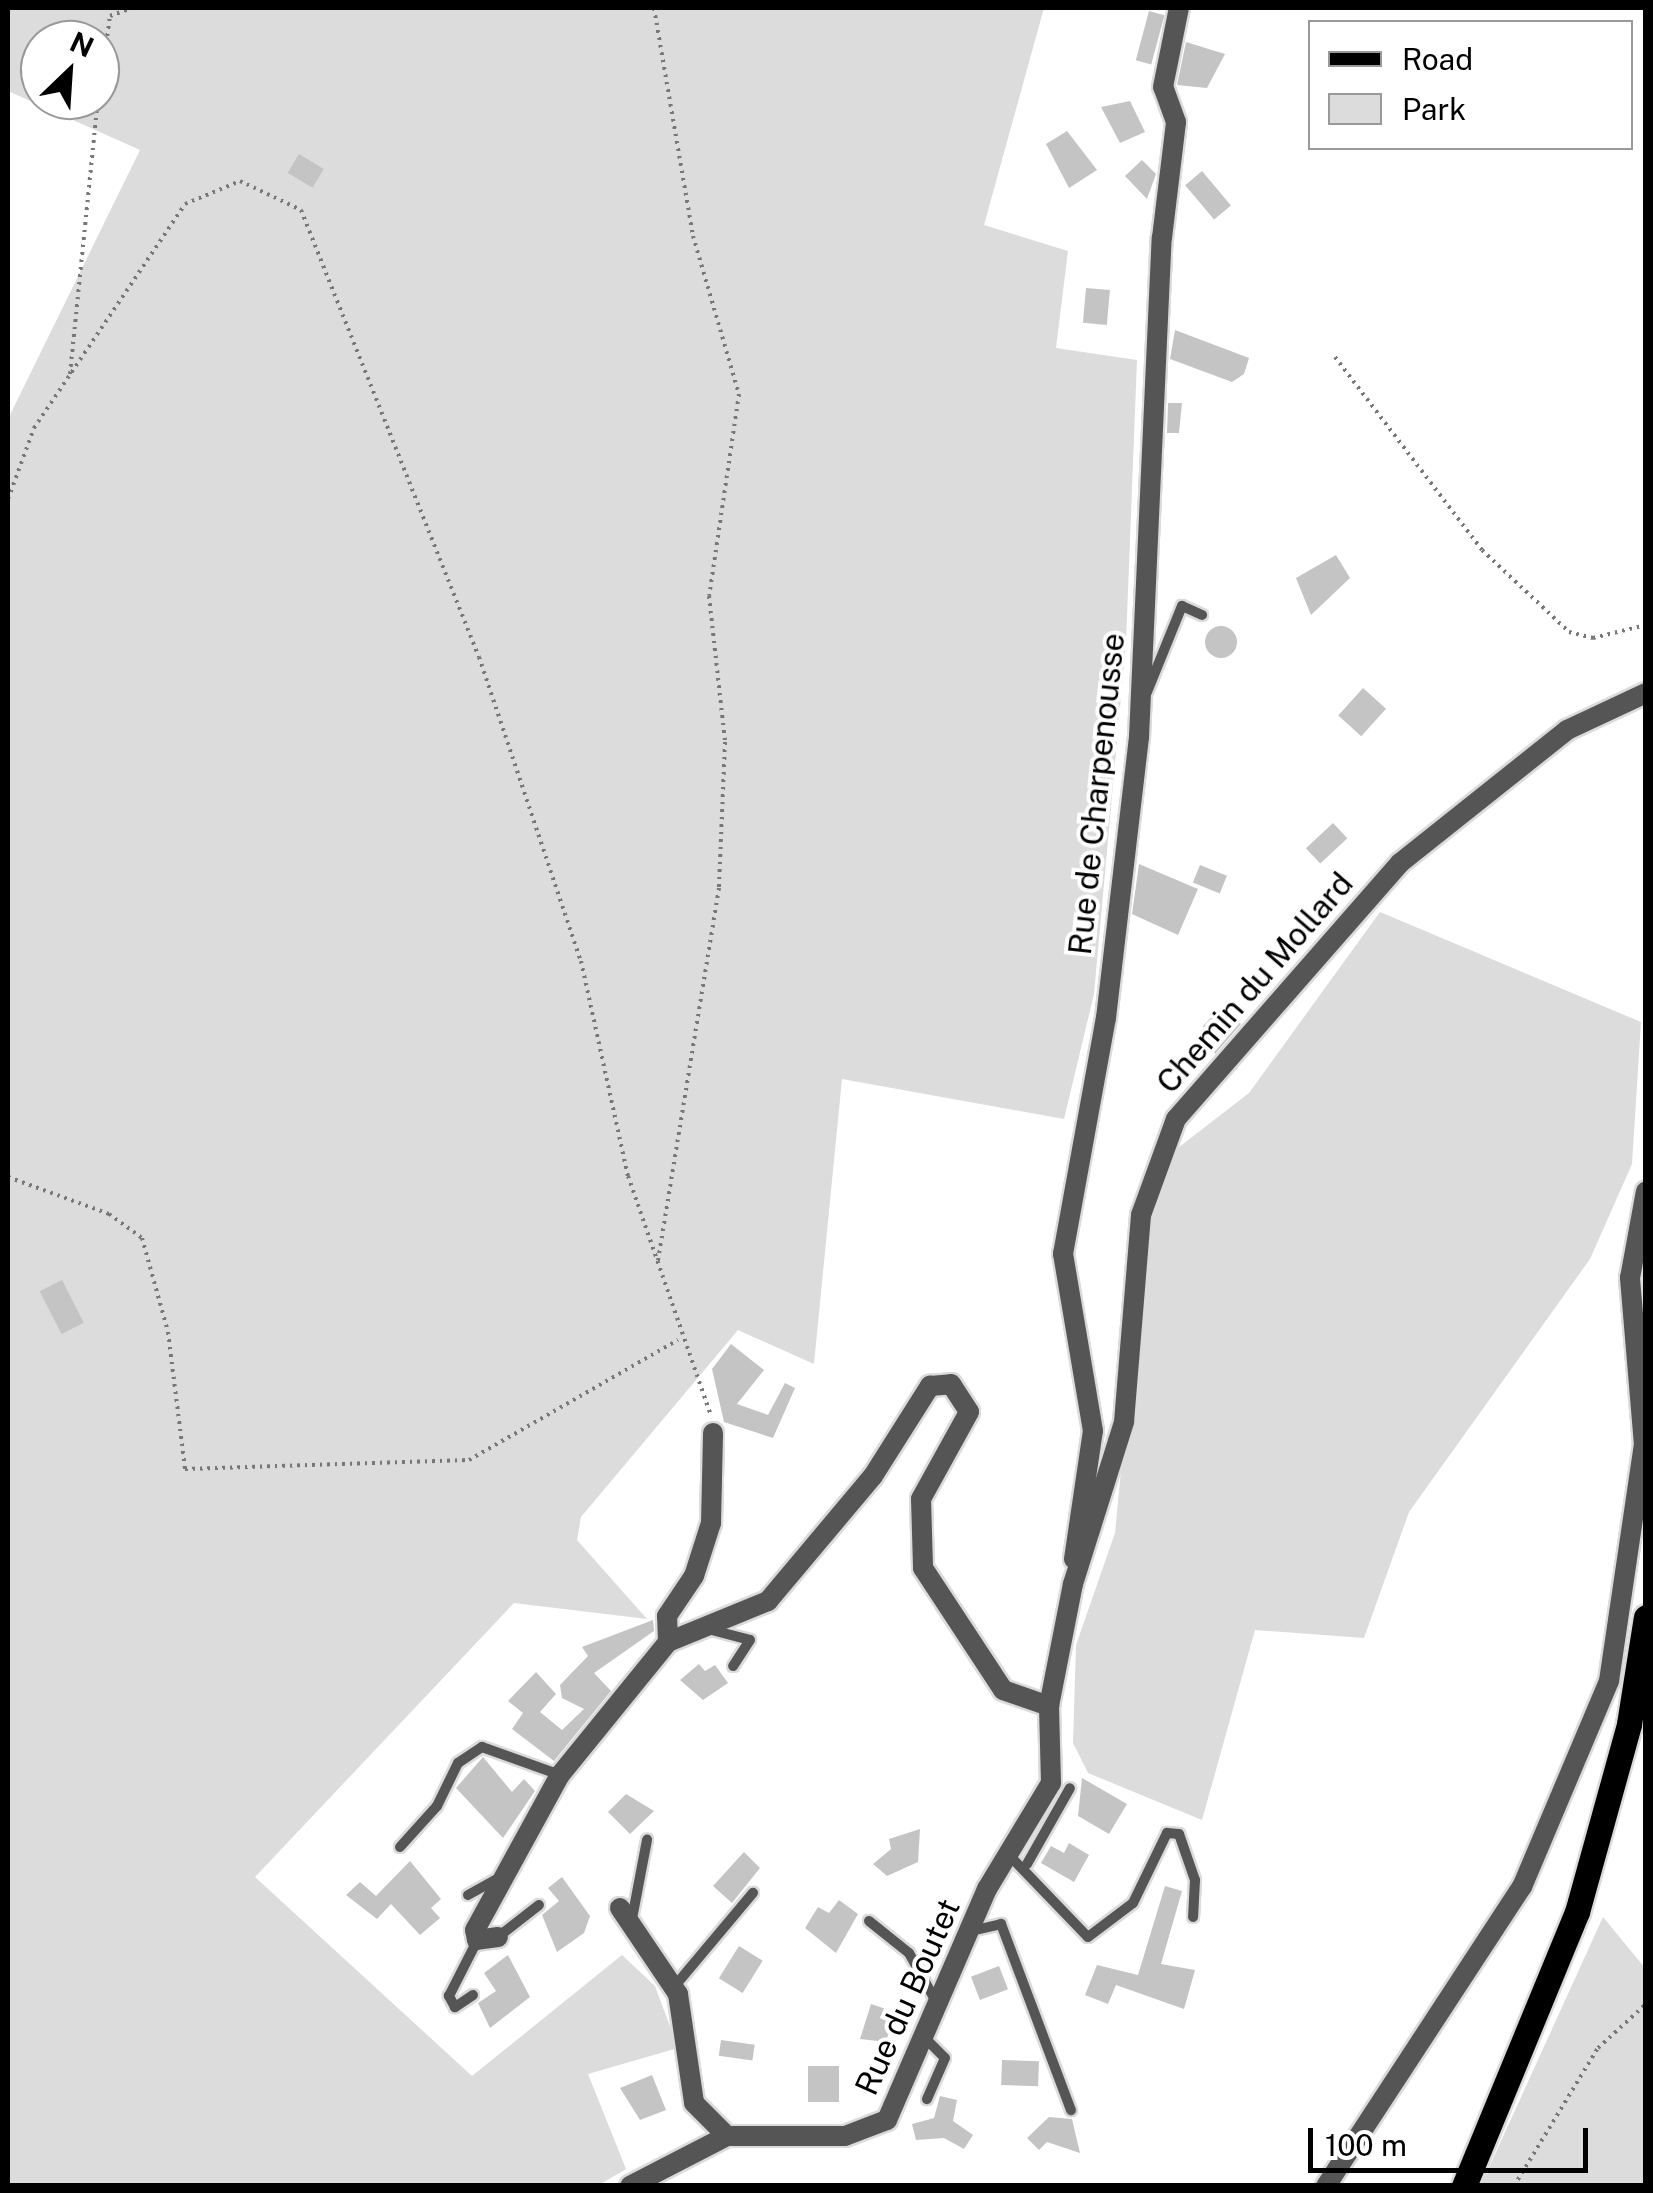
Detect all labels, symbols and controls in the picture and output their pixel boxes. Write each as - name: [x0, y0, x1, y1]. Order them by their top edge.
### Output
- north arrow: [20, 20, 120, 120]
- legend: [1308, 20, 1633, 150]
- text: N: [65, 25, 99, 64]
- text: Road: [1402, 41, 1473, 77]
- text: Park: [1402, 91, 1466, 127]
- street label: Rue de Charpenousse: [1061, 631, 1133, 957]
- street label: Chemin du Mollard: [1149, 865, 1361, 1101]
- street label: Rue du Boutet: [847, 1893, 969, 2101]
- scale bar: [1313, 2108, 1593, 2170]
- text: 100 m: [1325, 2127, 1407, 2163]

